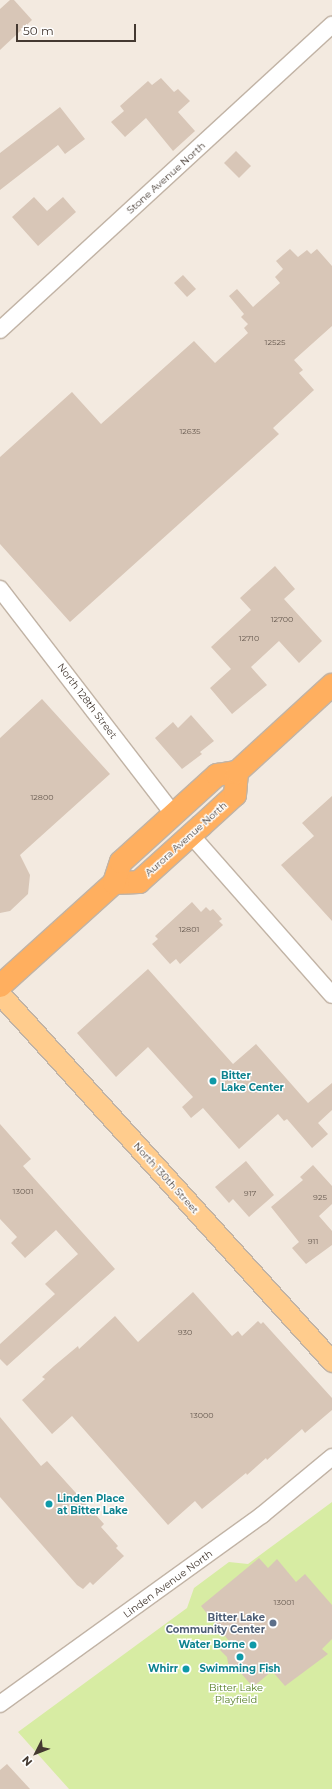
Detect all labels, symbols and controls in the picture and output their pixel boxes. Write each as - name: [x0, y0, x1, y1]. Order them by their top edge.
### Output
- scale bar: [18, 16, 138, 42]
- text: 50 m: [23, 23, 54, 38]
- street label: Stone Avenue North: [124, 140, 208, 216]
- house number: 12525: [265, 338, 285, 348]
- house number: 12635: [179, 427, 201, 437]
- house number: 12700: [271, 615, 293, 625]
- house number: 12710: [239, 634, 259, 644]
- street label: North 128th Street: [55, 661, 119, 741]
- house number: 12800: [30, 793, 54, 803]
- street label: Aurora Avenue North: [143, 799, 229, 879]
- house number: 12801: [179, 925, 199, 935]
- place label: Bitter Lake Center: [221, 1069, 284, 1092]
- marker: Bitter Lake Center: [208, 1076, 218, 1086]
- street label: North 130th Street: [131, 1140, 201, 1216]
- house number: 13001: [13, 1187, 33, 1197]
- house number: 917: [244, 1189, 256, 1199]
- house number: 925: [313, 1193, 327, 1203]
- house number: 911: [308, 1237, 318, 1247]
- house number: 930: [178, 1328, 192, 1338]
- house number: 13000: [190, 1411, 214, 1421]
- place label: Linden Place at Bitter Lake: [57, 1492, 128, 1516]
- marker: Linden Place at Bitter Lake: [44, 1499, 54, 1509]
- street label: Linden Avenue North: [121, 1548, 215, 1620]
- house number: 13001: [274, 1598, 294, 1608]
- place label: Bitter Lake Community Center: [166, 1611, 265, 1634]
- marker: Bitter Lake Community Center: [268, 1618, 278, 1628]
- place label: Water Borne: [178, 1639, 245, 1651]
- marker: Water Borne: [248, 1640, 258, 1650]
- marker: Swimming Fish: [235, 1652, 245, 1662]
- place label: Whirr: [148, 1663, 178, 1675]
- place label: Swimming Fish: [199, 1663, 281, 1675]
- marker: Whirr: [181, 1664, 191, 1674]
- park label: Bitter Lake Playfield: [209, 1681, 263, 1704]
- north arrow: [16, 1733, 56, 1773]
- text: N: [19, 1753, 35, 1769]

